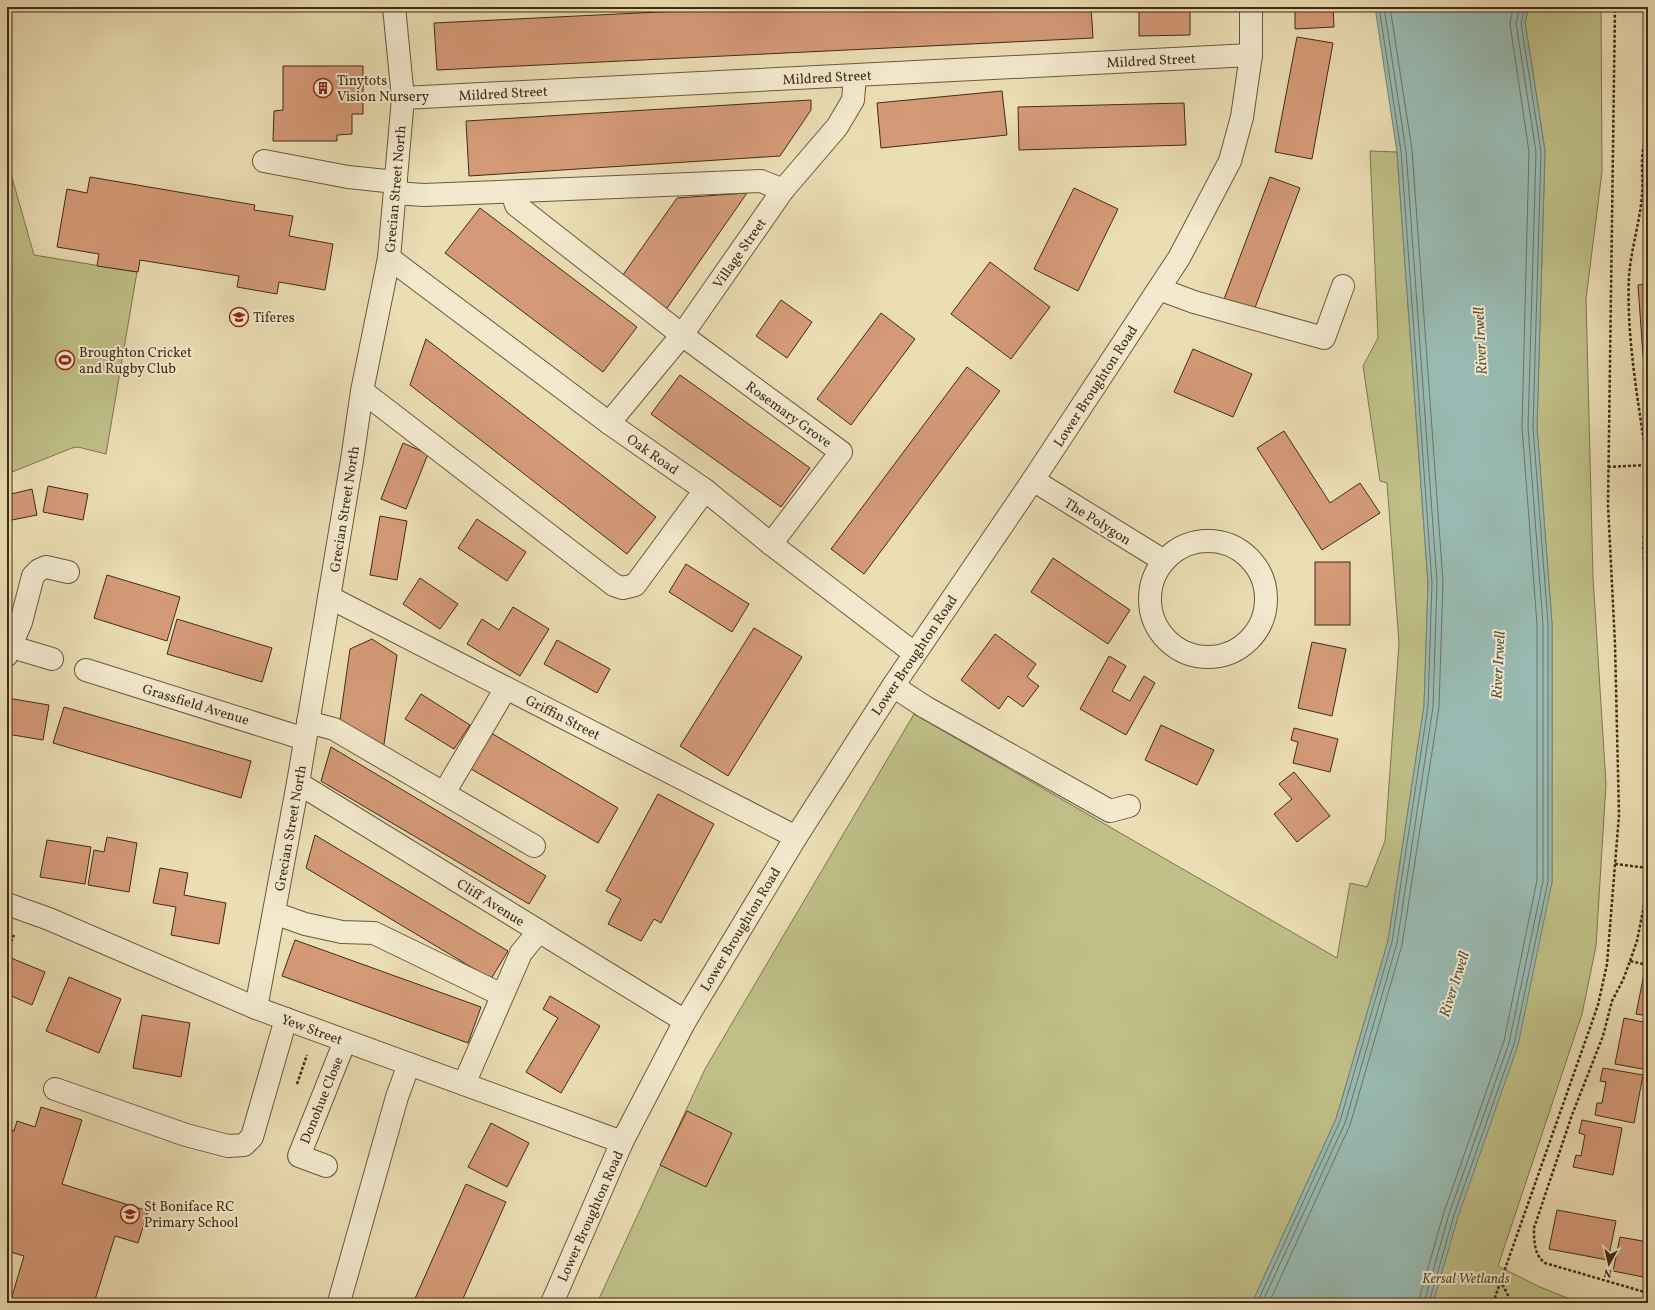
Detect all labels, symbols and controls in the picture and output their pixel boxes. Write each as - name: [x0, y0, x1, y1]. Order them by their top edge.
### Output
- street label: Mildred Street: [1106, 50, 1196, 73]
- street label: Mildred Street: [782, 67, 872, 90]
- place label: Tinytots Vision Nursery: [337, 72, 430, 107]
- building icon: Tinytots Vision Nursery: [312, 77, 334, 99]
- street label: Mildred Street: [458, 83, 548, 106]
- street label: Grecian Street North: [381, 125, 412, 254]
- street label: Village Street: [709, 215, 772, 293]
- school or university icon: Tiferes: [228, 306, 250, 328]
- water label: River Irwell: [1469, 306, 1494, 375]
- place label: Tiferes: [253, 309, 295, 328]
- street label: Lower Broughton Road: [1050, 322, 1143, 451]
- place label: Broughton Cricket and Rugby Club: [79, 344, 192, 379]
- sports icon: Broughton Cricket and Rugby Club: [54, 349, 76, 371]
- street label: Rosemary Grove: [741, 378, 835, 453]
- street label: Oak Road: [622, 430, 682, 480]
- street label: Grecian Street North: [326, 445, 365, 574]
- street label: The Polygon: [1060, 494, 1134, 550]
- street label: Lower Broughton Road: [868, 592, 963, 720]
- water label: River Irwell: [1487, 630, 1512, 700]
- street label: Grassfield Avenue: [140, 680, 252, 731]
- street label: Griffin Street: [522, 691, 603, 745]
- street label: Grecian Street North: [271, 764, 312, 893]
- street label: Lower Broughton Road: [697, 864, 786, 995]
- street label: Cliff Avenue: [453, 875, 528, 932]
- water label: River Irwell: [1435, 949, 1476, 1020]
- street label: Yew Street: [278, 1011, 345, 1050]
- street label: Donohue Close: [296, 1054, 349, 1147]
- street label: Lower Broughton Road: [554, 1148, 629, 1285]
- place label: St Boniface RC Primary School: [144, 1198, 238, 1233]
- school or university icon: St Boniface RC Primary School: [119, 1203, 141, 1225]
- north arrow: [1589, 1244, 1629, 1284]
- text: N: [1603, 1264, 1613, 1280]
- park label: Kersal Wetlands: [1422, 1270, 1510, 1289]

